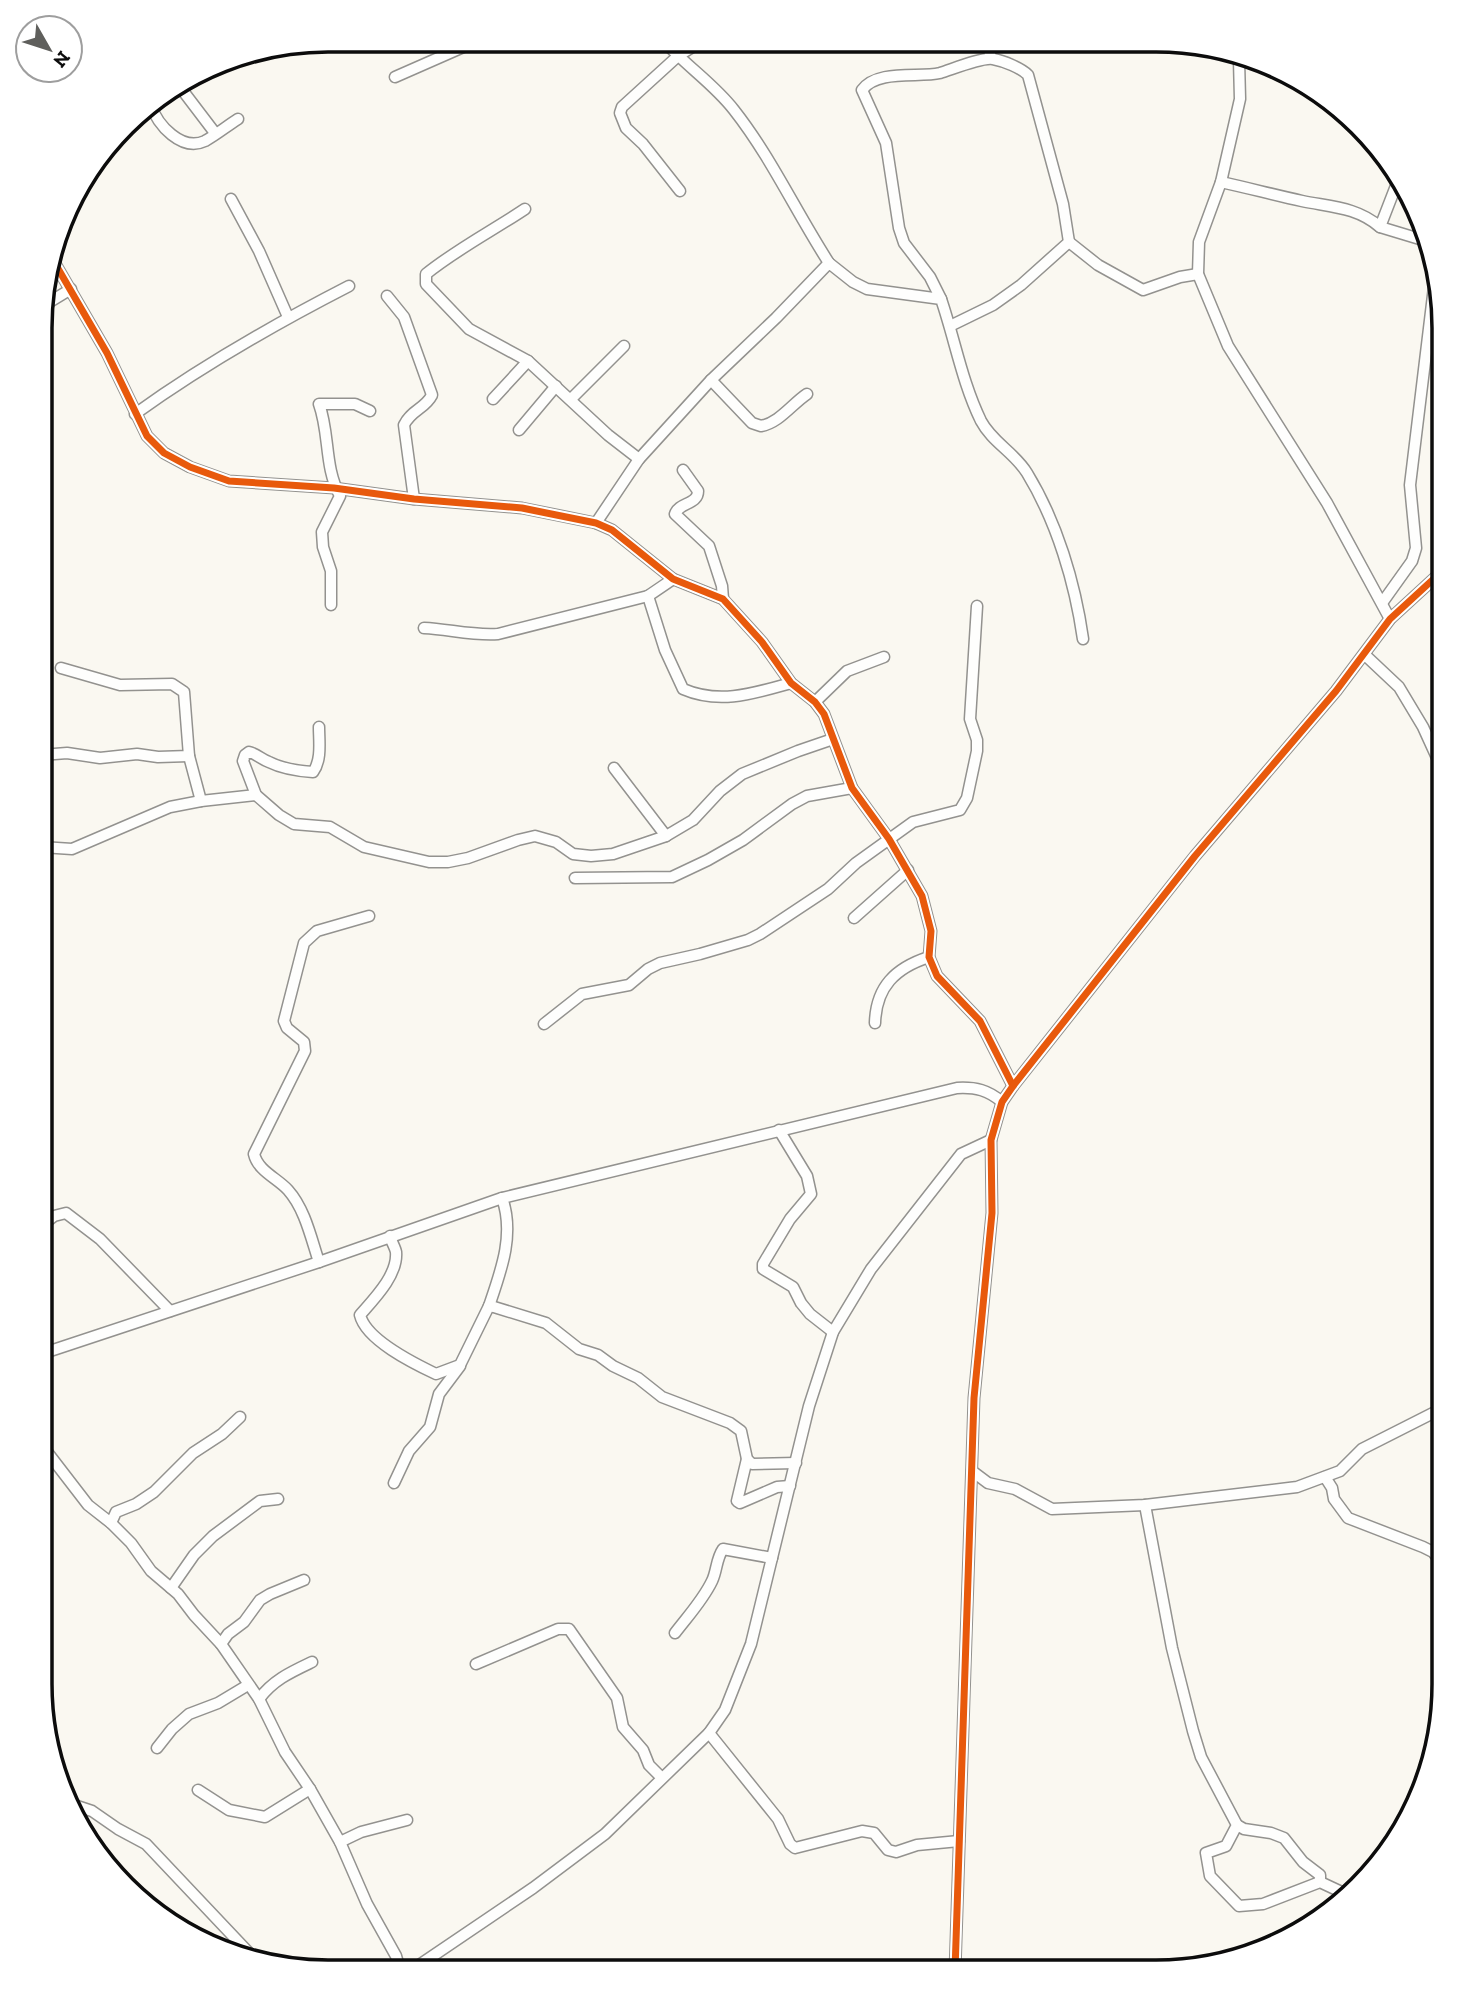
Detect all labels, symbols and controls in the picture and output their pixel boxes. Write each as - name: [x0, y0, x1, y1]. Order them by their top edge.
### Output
- north arrow: [14, 14, 84, 84]
- text: N: [48, 47, 75, 72]

